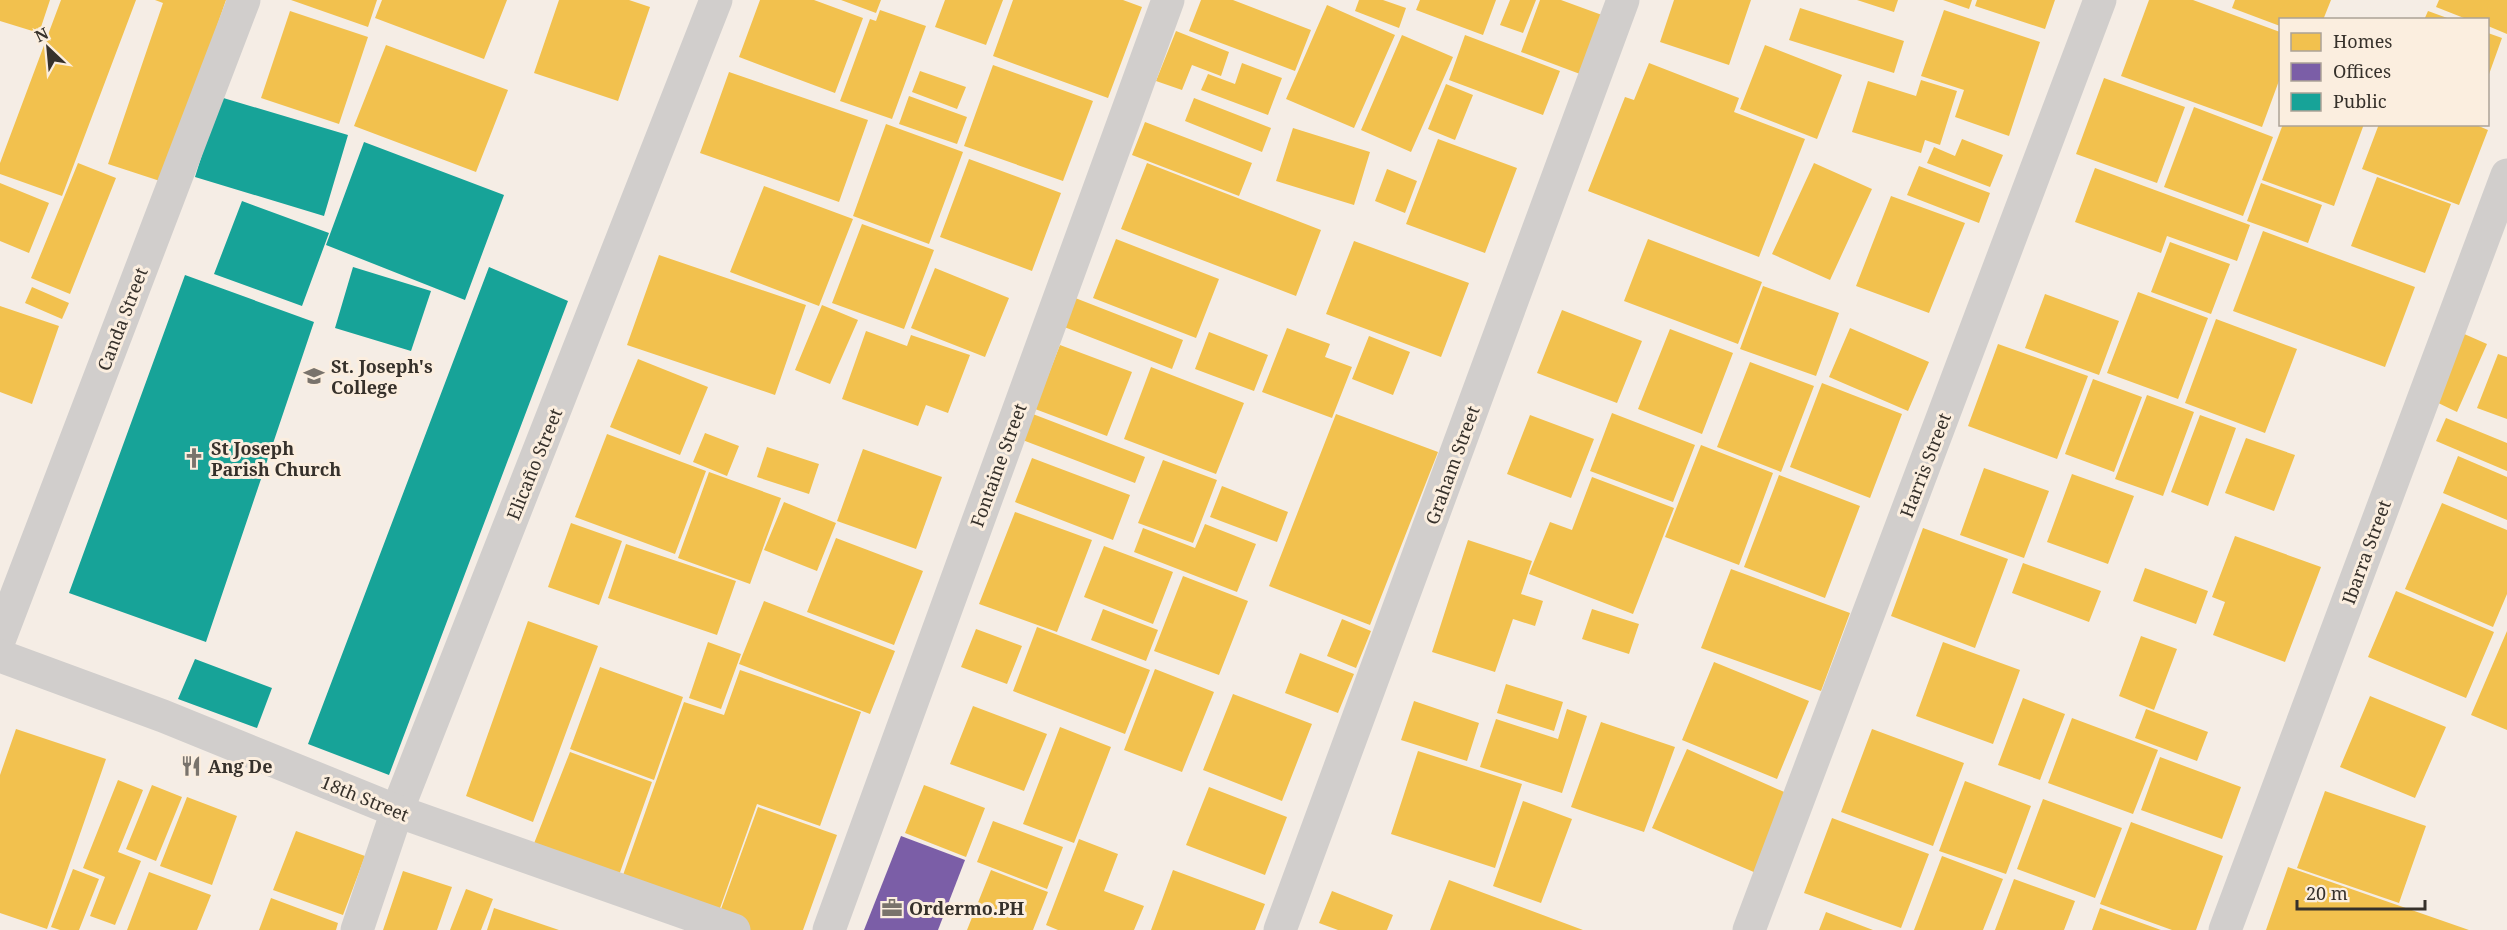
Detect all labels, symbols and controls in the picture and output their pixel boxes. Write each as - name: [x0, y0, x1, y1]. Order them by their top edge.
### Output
- north arrow: [18, 18, 78, 78]
- legend: [2279, 18, 2489, 126]
- text: N: [31, 22, 52, 47]
- text: Homes: [2333, 29, 2392, 53]
- text: Offices: [2333, 59, 2391, 83]
- text: Public: [2333, 89, 2387, 113]
- street label: Canda Street: [91, 264, 153, 374]
- place label: St. Joseph's College: [331, 354, 433, 399]
- school or university icon: St. Joseph's College: [302, 364, 326, 388]
- street label: Fontaine Street: [964, 400, 1032, 530]
- street label: Graham Street: [1419, 402, 1485, 528]
- street label: Elicaño Street: [501, 405, 567, 523]
- street label: Harris Street: [1894, 409, 1956, 521]
- place label: St Joseph Parish Church: [211, 436, 341, 481]
- church icon: St Joseph Parish Church: [182, 446, 206, 470]
- street label: Ibarra Street: [2336, 496, 2396, 608]
- restaurant icon: Ang De: [179, 754, 203, 778]
- place label: Ang De: [208, 754, 272, 778]
- street label: 18th Street: [317, 769, 413, 827]
- scale bar: [2297, 873, 2424, 911]
- text: 20 m: [2306, 881, 2348, 905]
- office icon: Ordermo.PH: [880, 896, 904, 920]
- place label: Ordermo.PH: [909, 896, 1025, 920]

